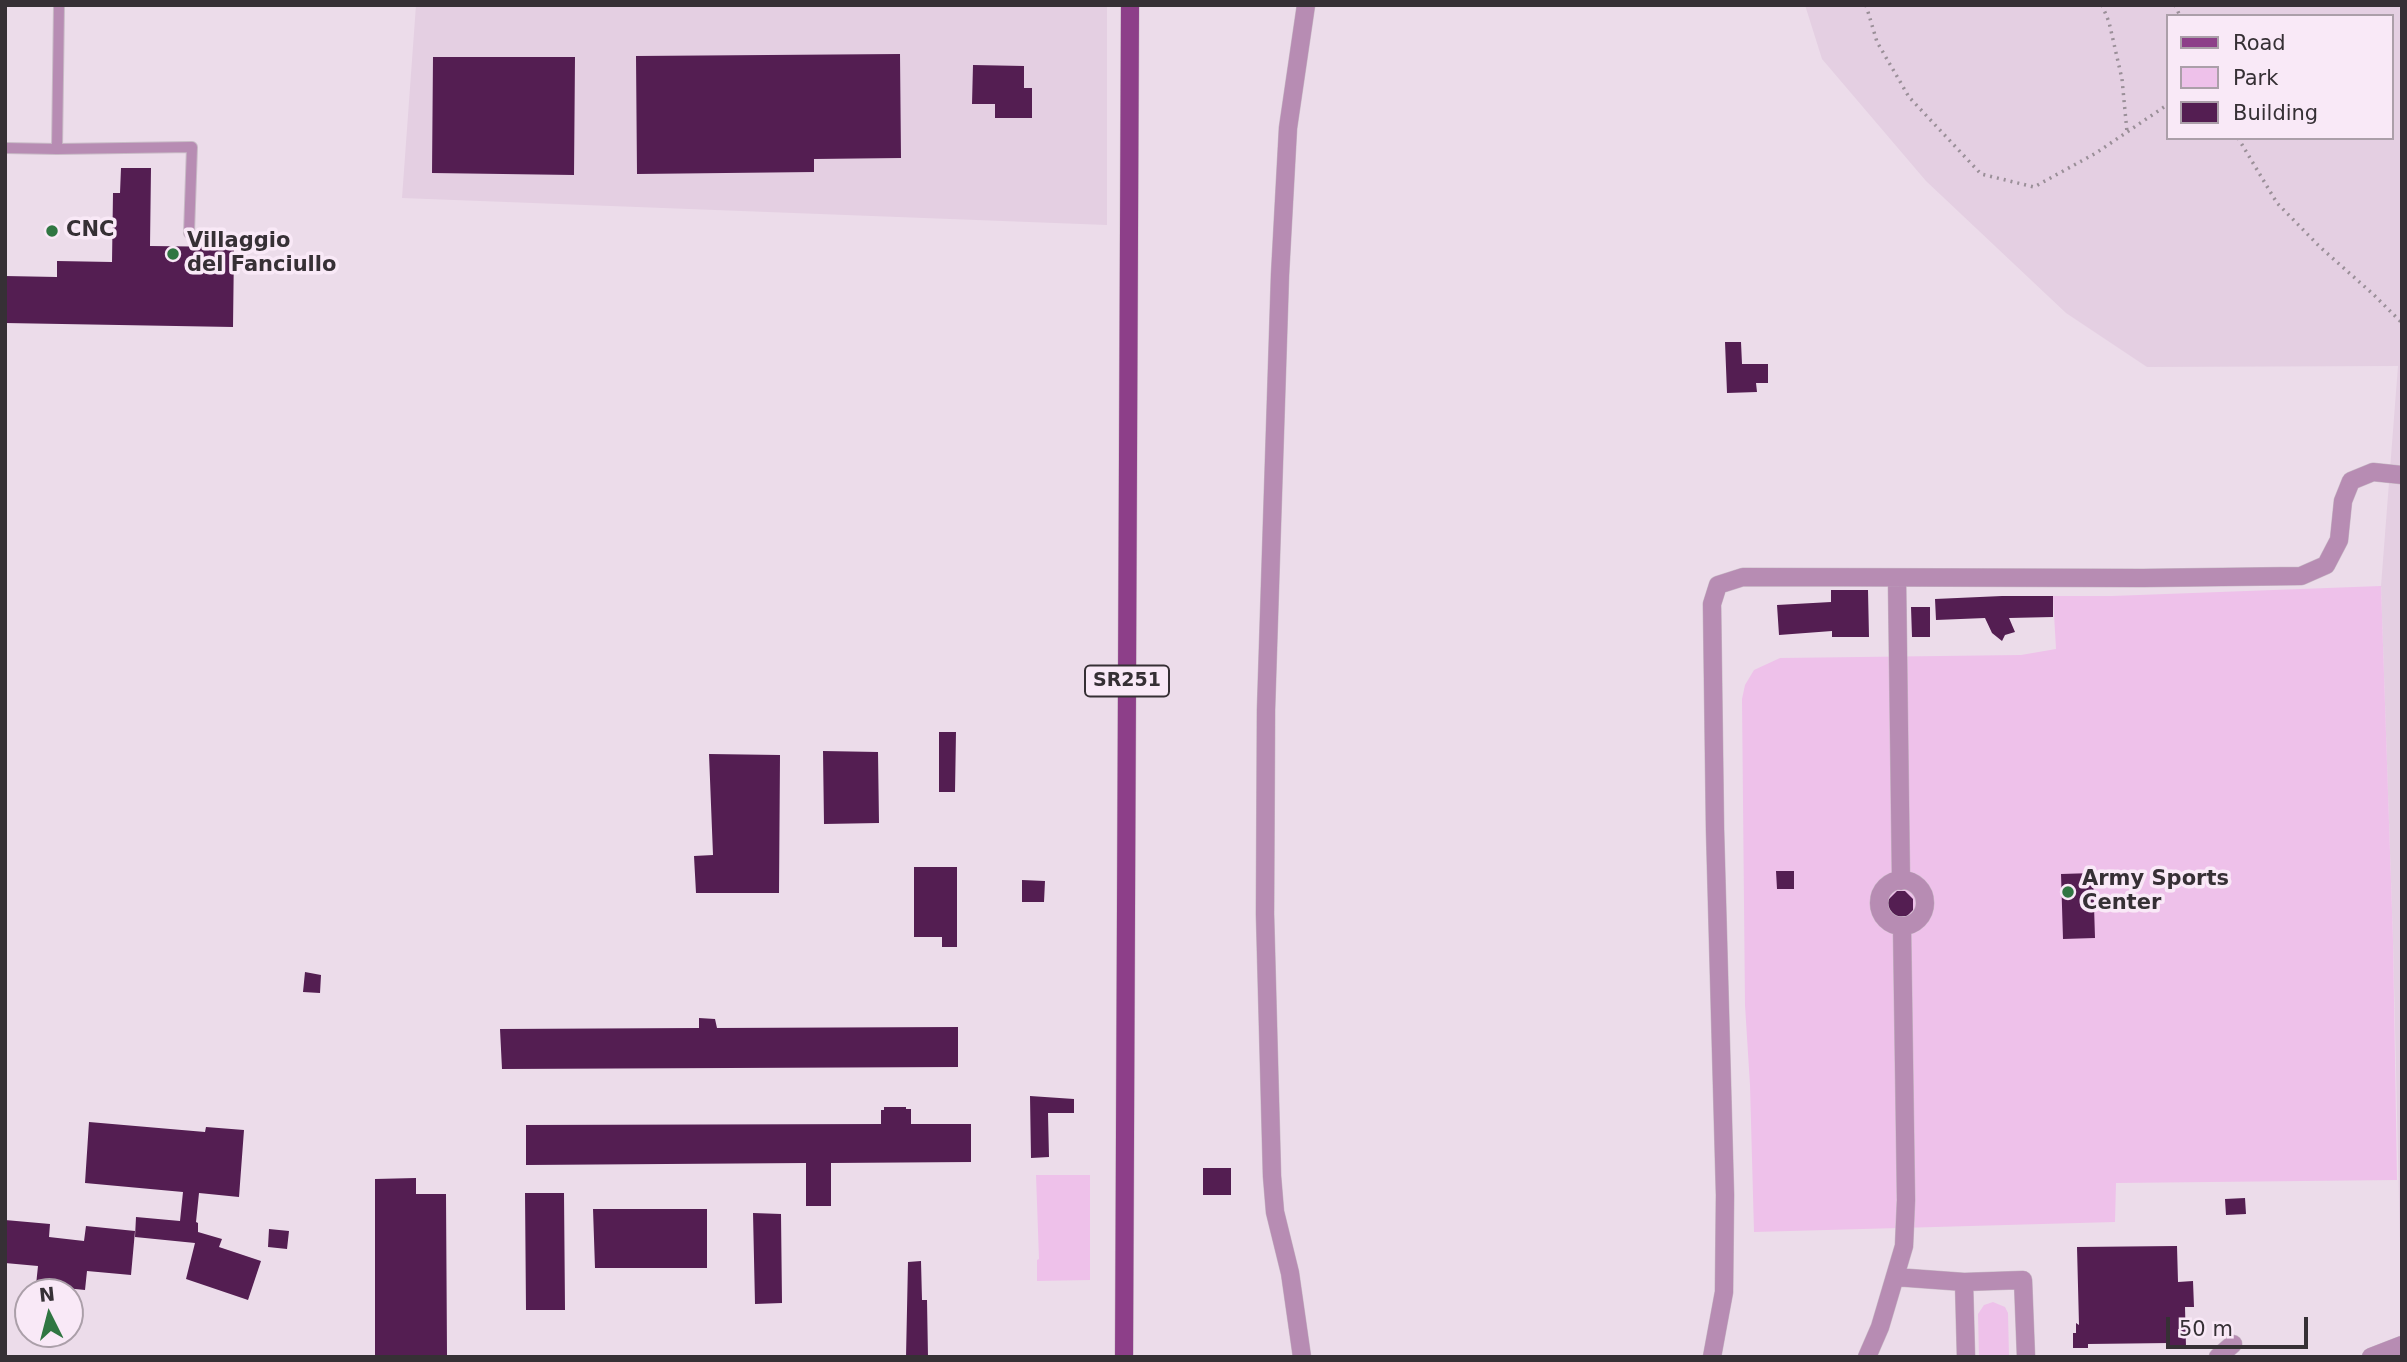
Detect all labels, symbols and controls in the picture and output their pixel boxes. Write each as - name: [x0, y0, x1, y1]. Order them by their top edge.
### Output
- legend: [2166, 14, 2393, 140]
- text: Road: [2233, 31, 2286, 55]
- text: Park: [2233, 66, 2278, 90]
- text: Building: [2233, 101, 2318, 125]
- place label: CNC: [66, 218, 114, 244]
- marker: CNC: [44, 223, 60, 239]
- place label: Villaggio del Fanciullo: [187, 229, 336, 279]
- marker: Villaggio del Fanciullo: [165, 246, 181, 262]
- road number: SR251: [1085, 666, 1169, 696]
- place label: Army Sports Center: [2082, 867, 2229, 917]
- marker: Army Sports Center: [2060, 884, 2076, 900]
- north arrow: [14, 1278, 84, 1348]
- text: N: [38, 1282, 56, 1306]
- scale bar: [2169, 1302, 2311, 1346]
- text: 50 m: [2179, 1317, 2233, 1341]

